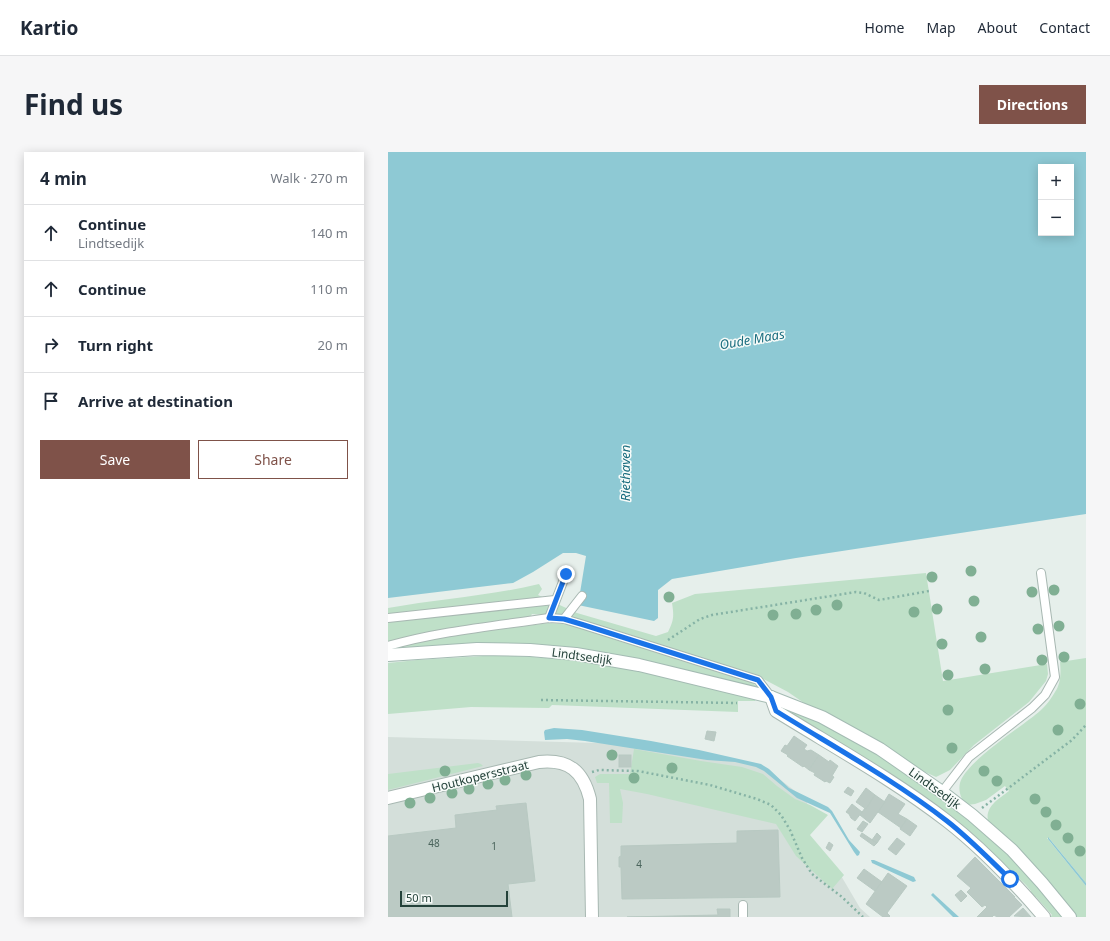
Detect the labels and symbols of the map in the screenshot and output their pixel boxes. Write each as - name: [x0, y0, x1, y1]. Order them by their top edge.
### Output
- water label: Oude Maas: [718, 324, 786, 354]
- water label: Riethaven: [616, 445, 634, 501]
- route end: [557, 565, 575, 583]
- street label: Lindtsedijk: [551, 643, 614, 669]
- street label: Houtkopersstraat: [430, 756, 531, 796]
- street label: Lindtsedijk: [905, 763, 965, 813]
- house number: 48: [428, 836, 440, 850]
- house number: 1: [491, 839, 497, 853]
- house number: 4: [636, 857, 642, 871]
- route start: [1001, 870, 1019, 888]
- scale bar: [400, 889, 508, 908]

